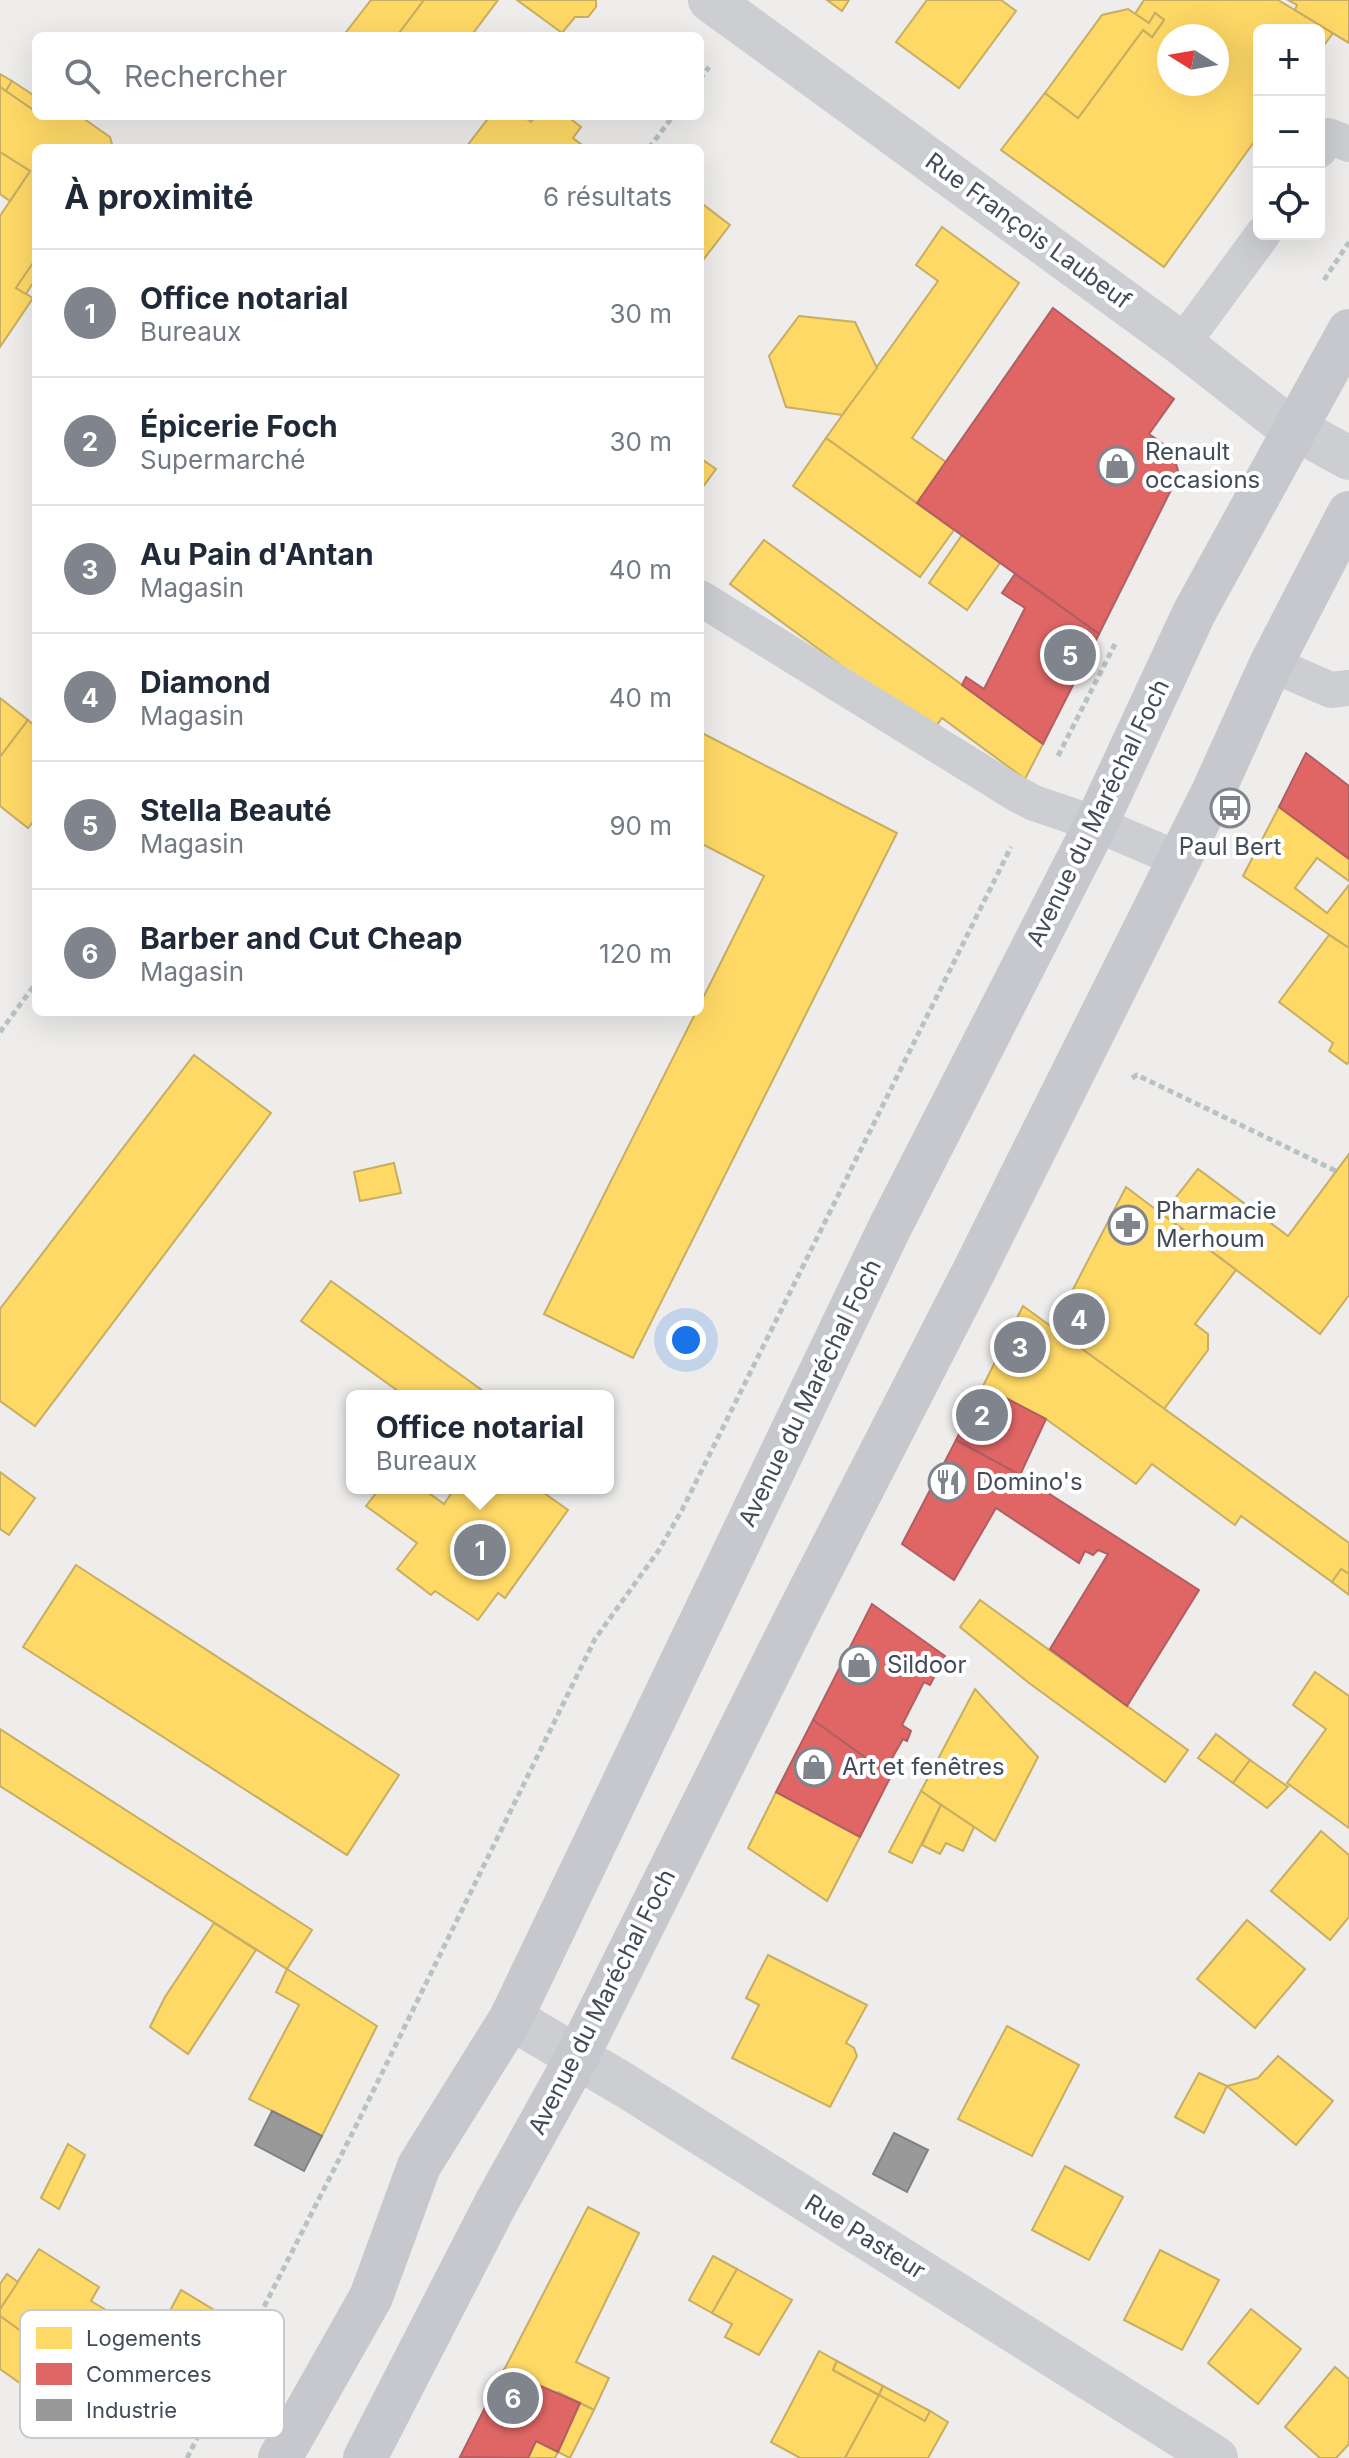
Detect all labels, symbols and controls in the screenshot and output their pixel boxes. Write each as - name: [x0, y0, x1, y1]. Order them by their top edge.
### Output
- north arrow: [1157, 24, 1229, 96]
- map controls: [1253, 24, 1325, 240]
- button: +: [1253, 24, 1325, 96]
- search box: [32, 32, 704, 120]
- icon: search: [60, 54, 104, 98]
- text: Rechercher: [124, 58, 287, 94]
- button: −: [1253, 96, 1325, 168]
- street label: Rue François Laubeuf: [920, 146, 1137, 315]
- button: locate: [1253, 168, 1325, 240]
- text: À proximité: [64, 176, 254, 217]
- text: 6 résultats: [543, 181, 672, 212]
- text: Office notarial: [140, 280, 349, 316]
- text: 1: [84, 298, 96, 329]
- text: 30 m: [609, 298, 672, 329]
- text: Bureaux: [140, 316, 241, 347]
- text: Épicerie Foch: [140, 408, 338, 444]
- text: 2: [82, 426, 98, 457]
- text: 30 m: [609, 426, 672, 457]
- place label: Renault occasions: [1145, 437, 1260, 494]
- text: Supermarché: [140, 444, 305, 475]
- shop icon: Renault occasions: [1096, 445, 1138, 487]
- text: Au Pain d'Antan: [140, 536, 374, 572]
- text: 3: [82, 554, 98, 585]
- text: 40 m: [609, 554, 672, 585]
- text: Magasin: [140, 572, 244, 603]
- pin: 5: [1044, 625, 1096, 685]
- text: Diamond: [140, 664, 271, 700]
- street label: Avenue du Maréchal Foch: [1020, 674, 1175, 951]
- text: 4: [81, 682, 99, 713]
- text: 40 m: [609, 682, 672, 713]
- text: Magasin: [140, 700, 244, 731]
- bus stop icon: Paul Bert: [1209, 787, 1251, 829]
- text: Stella Beauté: [140, 792, 332, 828]
- text: 5: [82, 810, 98, 841]
- text: 90 m: [609, 810, 672, 841]
- text: Magasin: [140, 828, 244, 859]
- place label: Paul Bert: [1179, 832, 1281, 861]
- text: Barber and Cut Cheap: [140, 920, 463, 956]
- text: 6: [82, 938, 98, 969]
- text: 120 m: [599, 938, 672, 969]
- text: Magasin: [140, 956, 244, 987]
- place label: Pharmacie Merhoum: [1156, 1196, 1276, 1253]
- pharmacy icon: Pharmacie Merhoum: [1107, 1204, 1149, 1246]
- street label: Avenue du Maréchal Foch: [732, 1254, 887, 1531]
- pin: 4: [1053, 1289, 1105, 1349]
- pin: 3: [994, 1317, 1046, 1377]
- your location: [666, 1320, 706, 1360]
- pin: 2: [956, 1385, 1008, 1445]
- popup: [346, 1390, 614, 1494]
- text: Office notarial: [376, 1409, 584, 1445]
- text: Bureaux: [376, 1445, 477, 1476]
- restaurant icon: Domino's: [927, 1461, 969, 1503]
- place label: Domino's: [976, 1467, 1083, 1496]
- pin: 1: [454, 1520, 506, 1580]
- shop icon: Sildoor: [838, 1644, 880, 1686]
- place label: Sildoor: [887, 1650, 967, 1679]
- shop icon: Art et fenêtres: [793, 1746, 835, 1788]
- place label: Art et fenêtres: [842, 1752, 1005, 1781]
- street label: Avenue du Maréchal Foch: [522, 1864, 681, 2139]
- street label: Rue Pasteur: [800, 2188, 931, 2285]
- legend: [20, 2310, 284, 2438]
- text: Logements: [86, 2325, 202, 2351]
- text: Commerces: [86, 2361, 212, 2387]
- pin: 6: [487, 2368, 539, 2428]
- text: Industrie: [86, 2397, 177, 2423]

